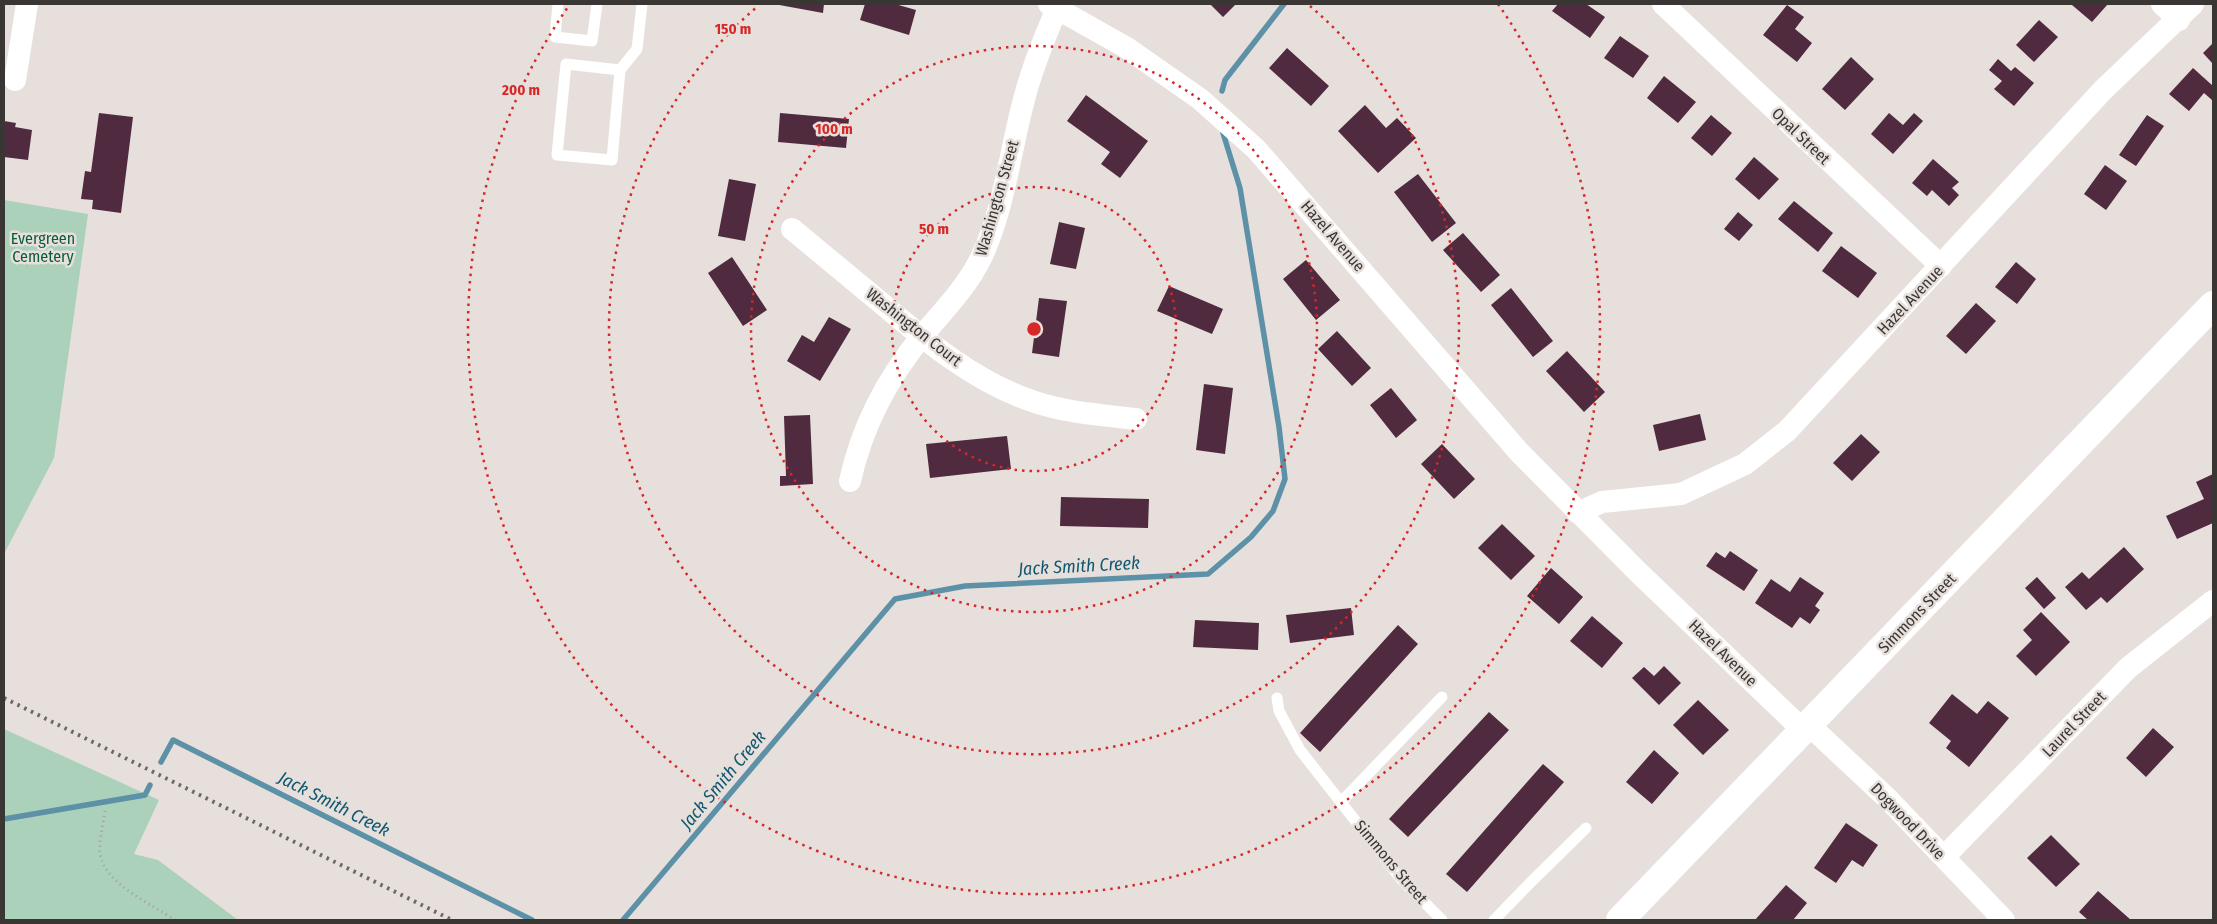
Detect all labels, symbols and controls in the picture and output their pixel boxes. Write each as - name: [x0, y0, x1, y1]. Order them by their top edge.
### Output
- text: 150 m: [715, 20, 751, 38]
- text: 200 m: [501, 81, 540, 99]
- street label: Opal Street: [1768, 104, 1835, 169]
- text: 100 m: [815, 120, 853, 138]
- street label: Washington Street: [971, 137, 1023, 258]
- street label: Hazel Avenue: [1297, 197, 1369, 275]
- text: 50 m: [919, 220, 949, 238]
- park label: Evergreen Cemetery: [11, 229, 75, 266]
- street label: Hazel Avenue: [1873, 261, 1947, 339]
- street label: Washington Court: [863, 284, 966, 371]
- centre of rings: [1025, 320, 1043, 338]
- water label: Jack Smith Creek: [1017, 552, 1141, 580]
- street label: Simmons Street: [1874, 569, 1960, 657]
- street label: Hazel Avenue: [1685, 616, 1761, 690]
- street label: Laurel Street: [2038, 687, 2110, 761]
- water label: Jack Smith Creek: [675, 726, 771, 835]
- water label: Jack Smith Creek: [274, 766, 393, 842]
- street label: Dogwood Drive: [1867, 779, 1949, 863]
- street label: Simmons Street: [1350, 816, 1432, 908]

